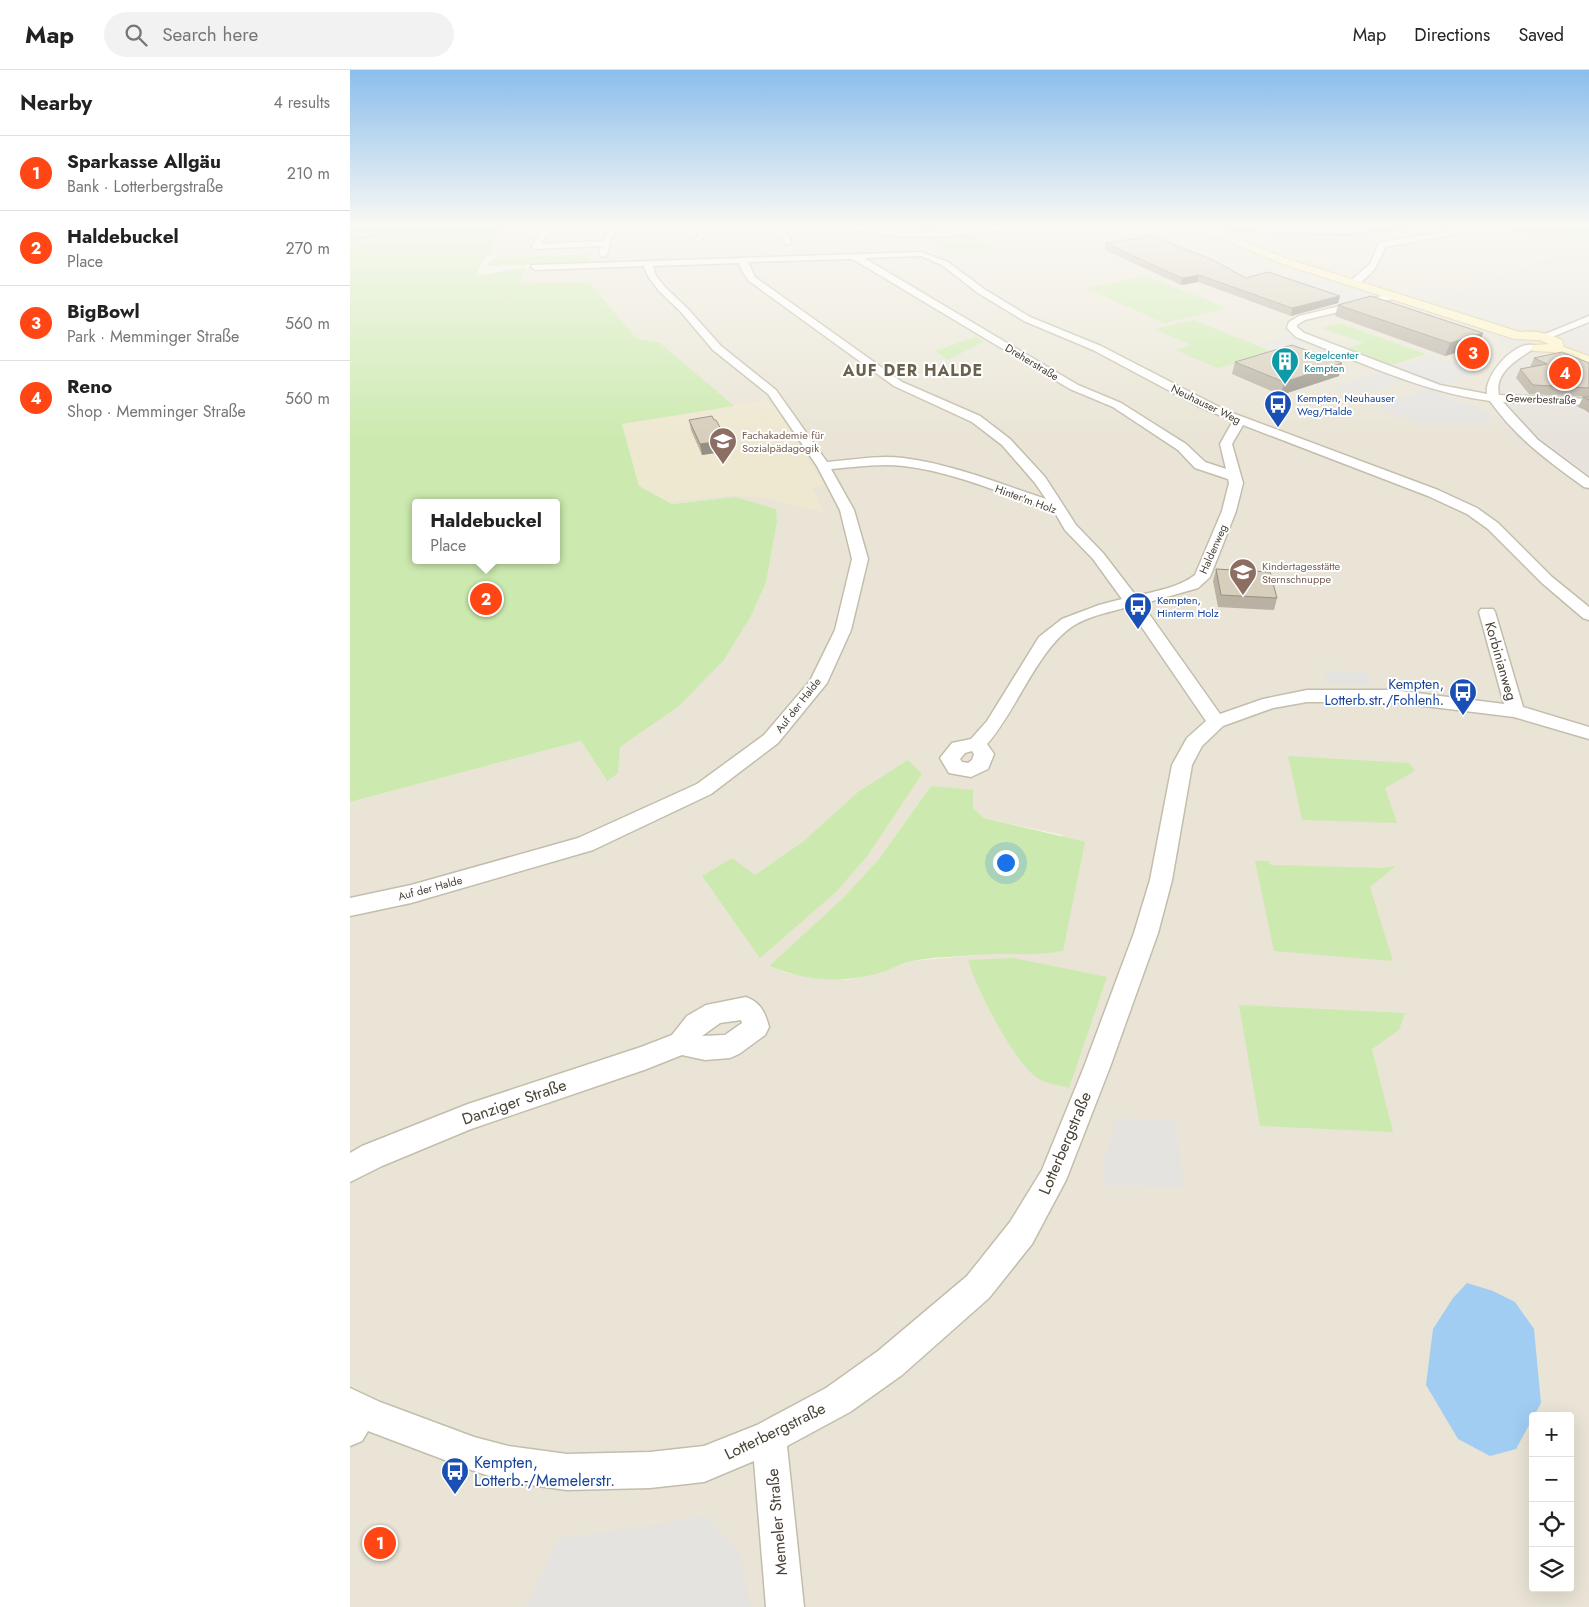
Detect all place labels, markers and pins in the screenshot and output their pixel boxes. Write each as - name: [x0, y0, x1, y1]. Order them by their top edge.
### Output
- pin: 3: [1457, 334, 1489, 372]
- building icon: Kegelcenter Kempten: [1270, 346, 1300, 385]
- place label: Kegelcenter Kempten: [1304, 347, 1359, 376]
- pin: 4: [1549, 354, 1581, 392]
- bus stop icon: Kempten, Neuhauser Weg/Halde: [1263, 389, 1293, 428]
- place label: Kempten, Neuhauser Weg/Halde: [1297, 390, 1395, 419]
- school or university icon: Fachakademie für Sozialpädagogik: [708, 426, 738, 465]
- place label: Fachakademie für Sozialpädagogik: [742, 427, 824, 456]
- school or university icon: Kindertagesstätte Sternschnuppe: [1228, 557, 1258, 596]
- place label: Kindertagesstätte Sternschnuppe: [1262, 558, 1341, 587]
- pin: 2: [470, 580, 502, 618]
- bus stop icon: Kempten, Hinterm Holz: [1123, 591, 1153, 630]
- place label: Kempten, Hinterm Holz: [1157, 592, 1219, 621]
- place label: Kempten, Lotterb.str./Fohlenh.: [1325, 674, 1444, 710]
- bus stop icon: Kempten, Lotterb.str./Fohlenh.: [1448, 677, 1478, 716]
- place label: Kempten, Lotterb.-/Memelerstr.: [474, 1451, 615, 1492]
- bus stop icon: Kempten, Lotterb.-/Memelerstr.: [440, 1456, 470, 1495]
- pin: 1: [364, 1524, 396, 1562]

